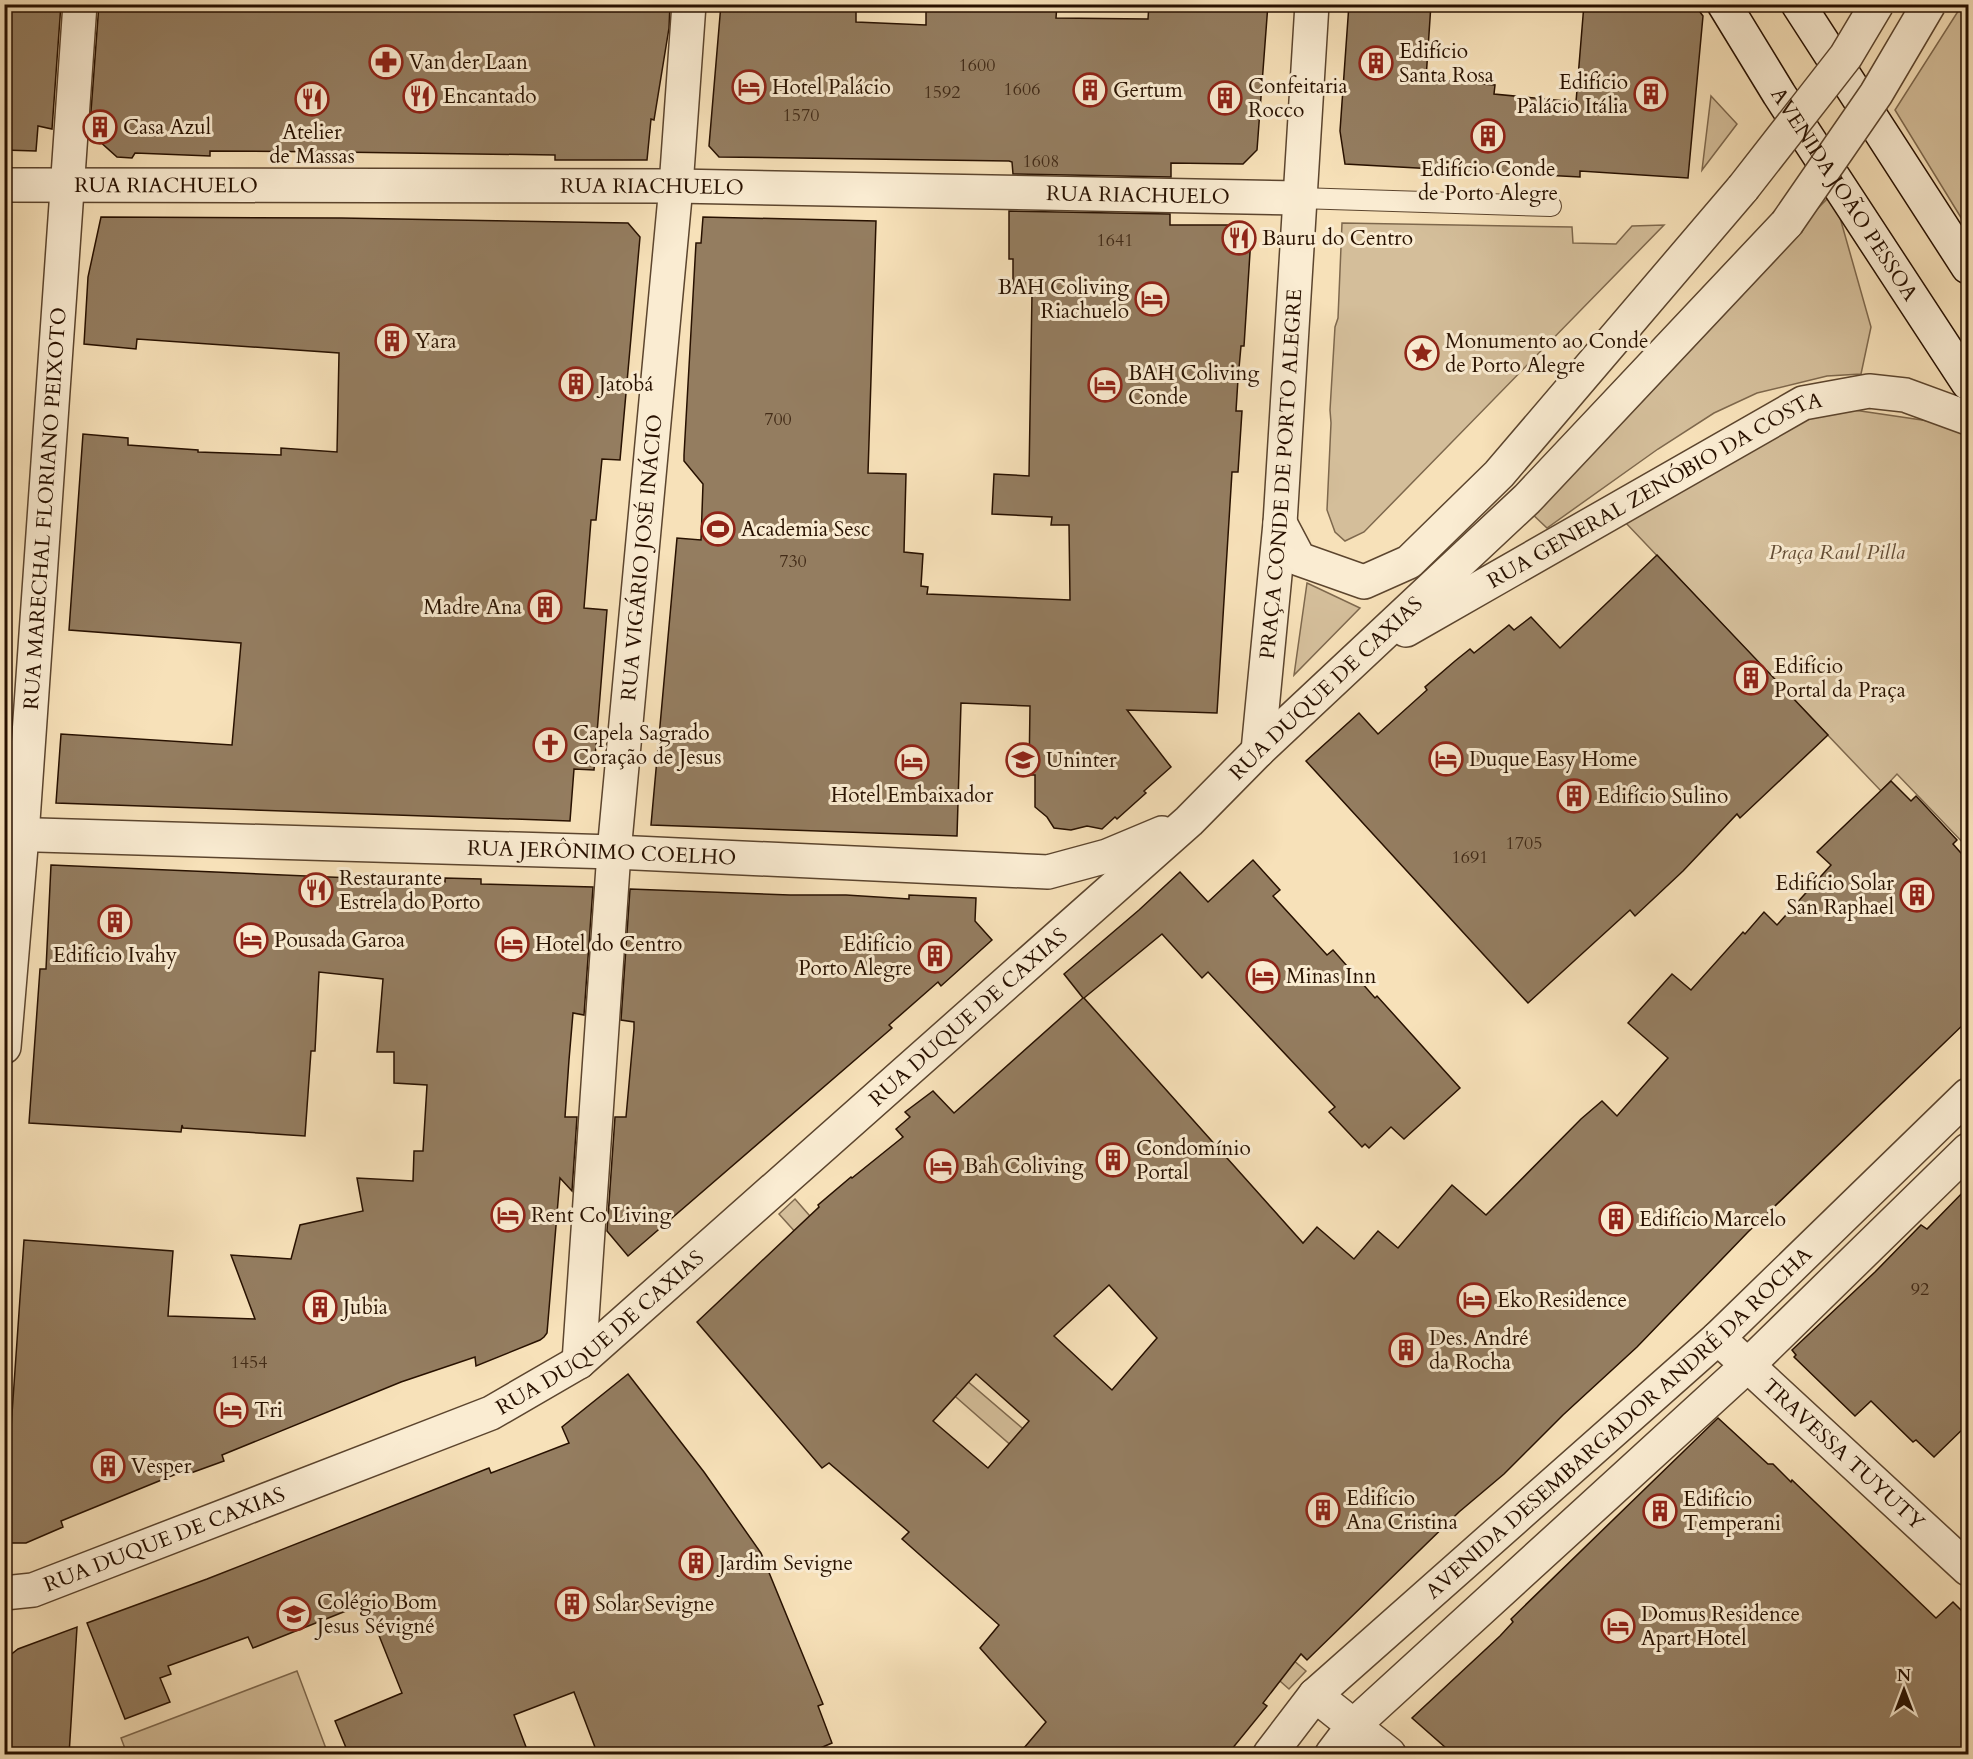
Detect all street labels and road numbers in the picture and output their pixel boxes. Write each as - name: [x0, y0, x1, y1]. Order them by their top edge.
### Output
- street label: AVENIDA JOÃO PESSOA: [1764, 82, 1924, 307]
- street label: RUA RIACHUELO: [74, 171, 258, 200]
- street label: RUA RIACHUELO: [560, 172, 744, 202]
- street label: RUA RIACHUELO: [1046, 179, 1230, 212]
- street label: PRAÇA CONDE DE PORTO ALEGRE: [1253, 288, 1309, 660]
- street label: RUA MARECHAL FLORIANO PEIXOTO: [17, 306, 74, 711]
- street label: RUA GENERAL ZENÓBIO DA COSTA: [1482, 386, 1825, 596]
- street label: RUA VIGÁRIO JOSÉ INÁCIO: [614, 413, 670, 702]
- street label: RUA DUQUE DE CAXIAS: [1223, 590, 1429, 787]
- street label: RUA JERÔNIMO COELHO: [467, 834, 737, 873]
- street label: RUA DUQUE DE CAXIAS: [863, 921, 1074, 1113]
- street label: AVENIDA DESEMBARGADOR ANDRÉ DA ROCHA: [1419, 1240, 1819, 1606]
- street label: RUA DUQUE DE CAXIAS: [491, 1244, 710, 1422]
- street label: TRAVESSA TUYUTY: [1756, 1372, 1931, 1537]
- street label: RUA DUQUE DE CAXIAS: [40, 1480, 289, 1599]

